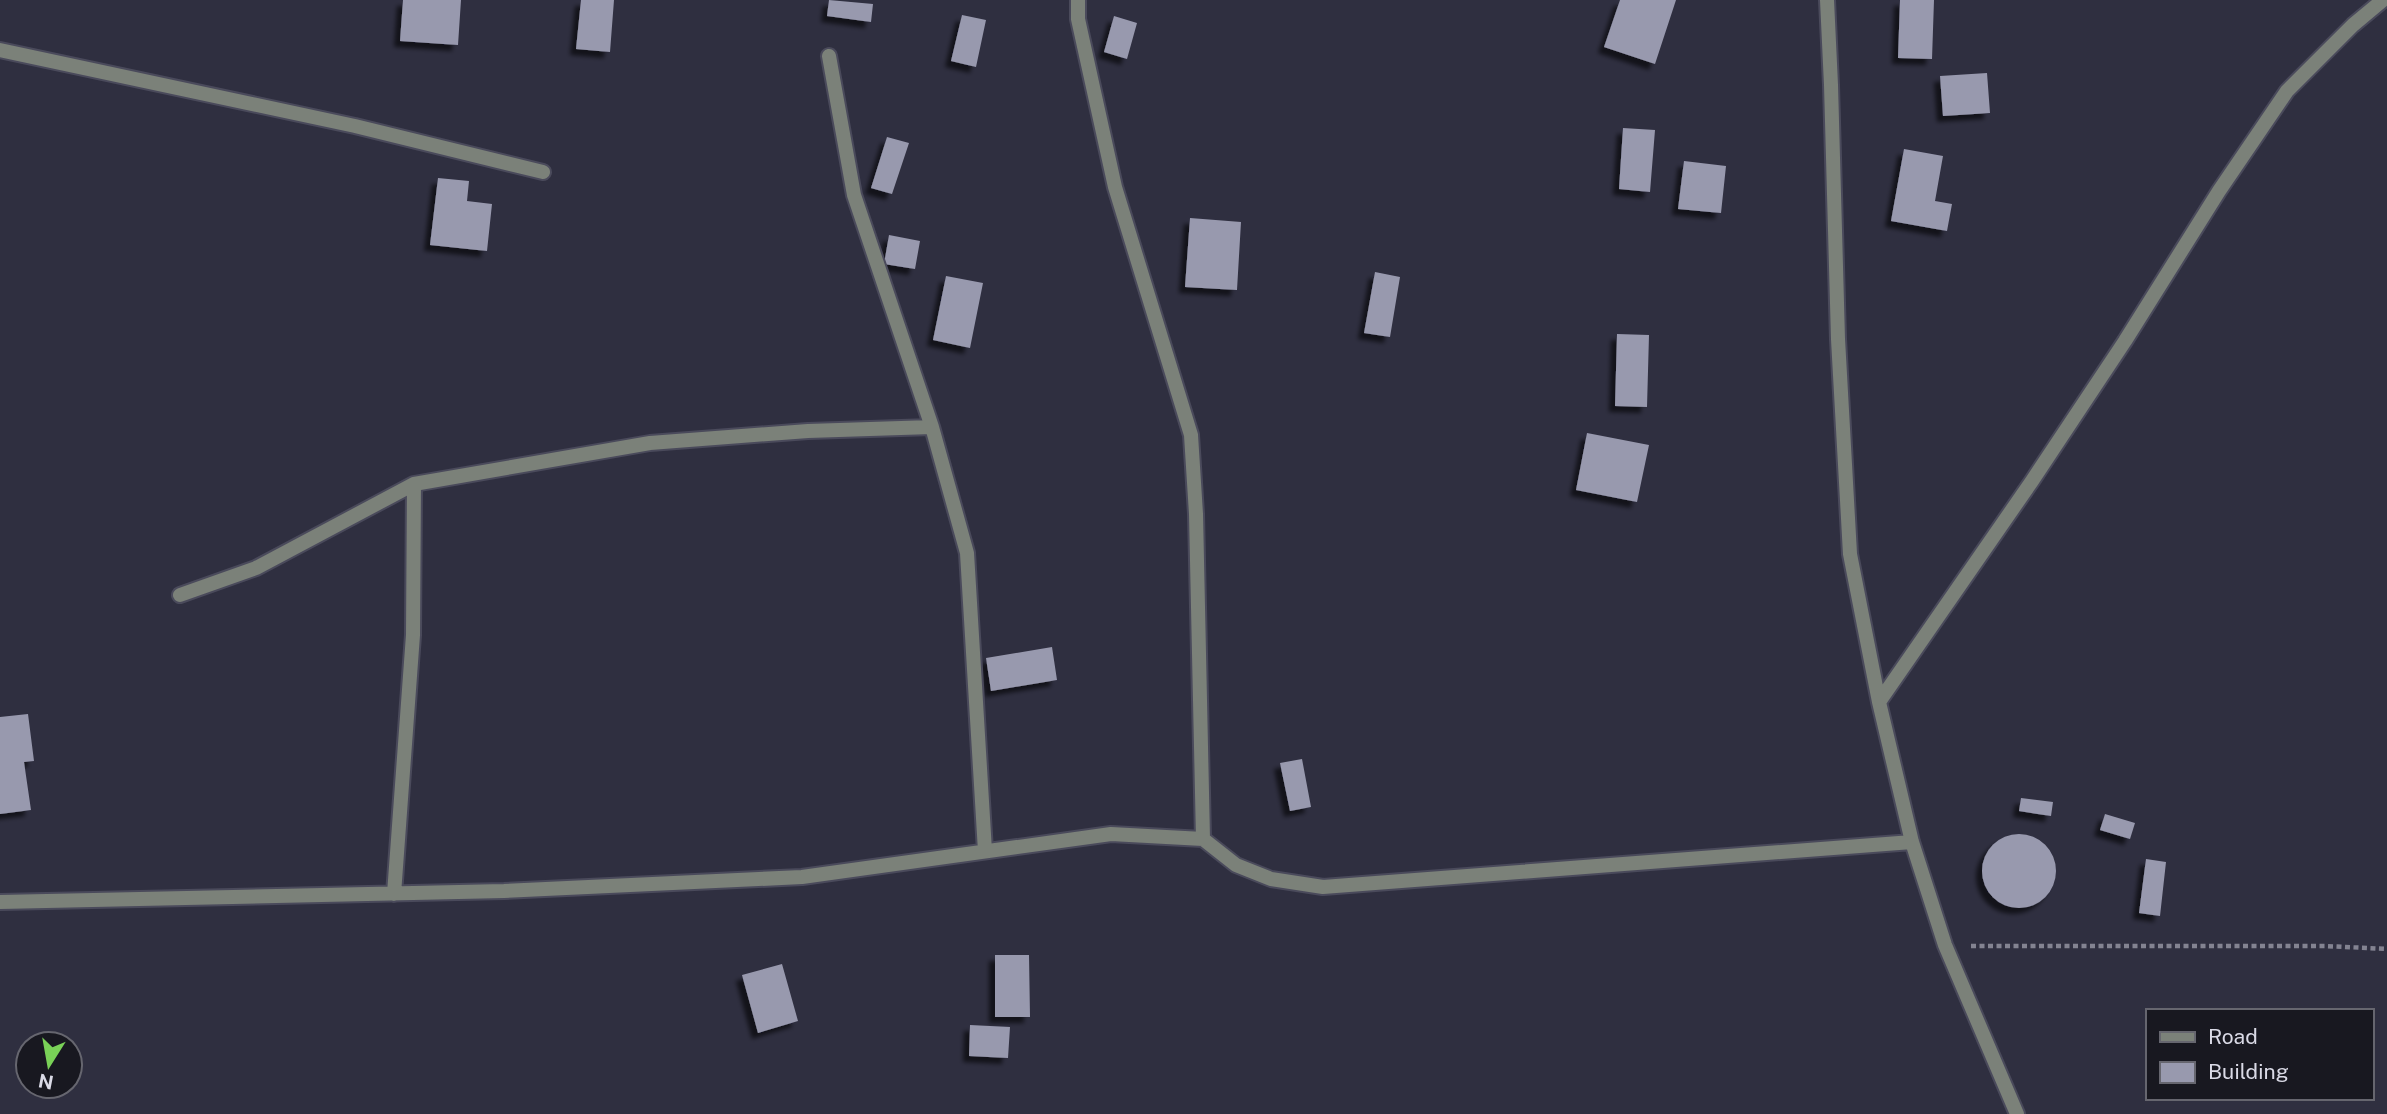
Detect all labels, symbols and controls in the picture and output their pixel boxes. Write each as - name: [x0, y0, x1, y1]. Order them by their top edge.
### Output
- legend: [2146, 1009, 2373, 1100]
- text: Road: [2208, 1024, 2258, 1049]
- north arrow: [14, 1030, 84, 1100]
- text: Building: [2208, 1059, 2289, 1084]
- text: N: [36, 1069, 55, 1094]

